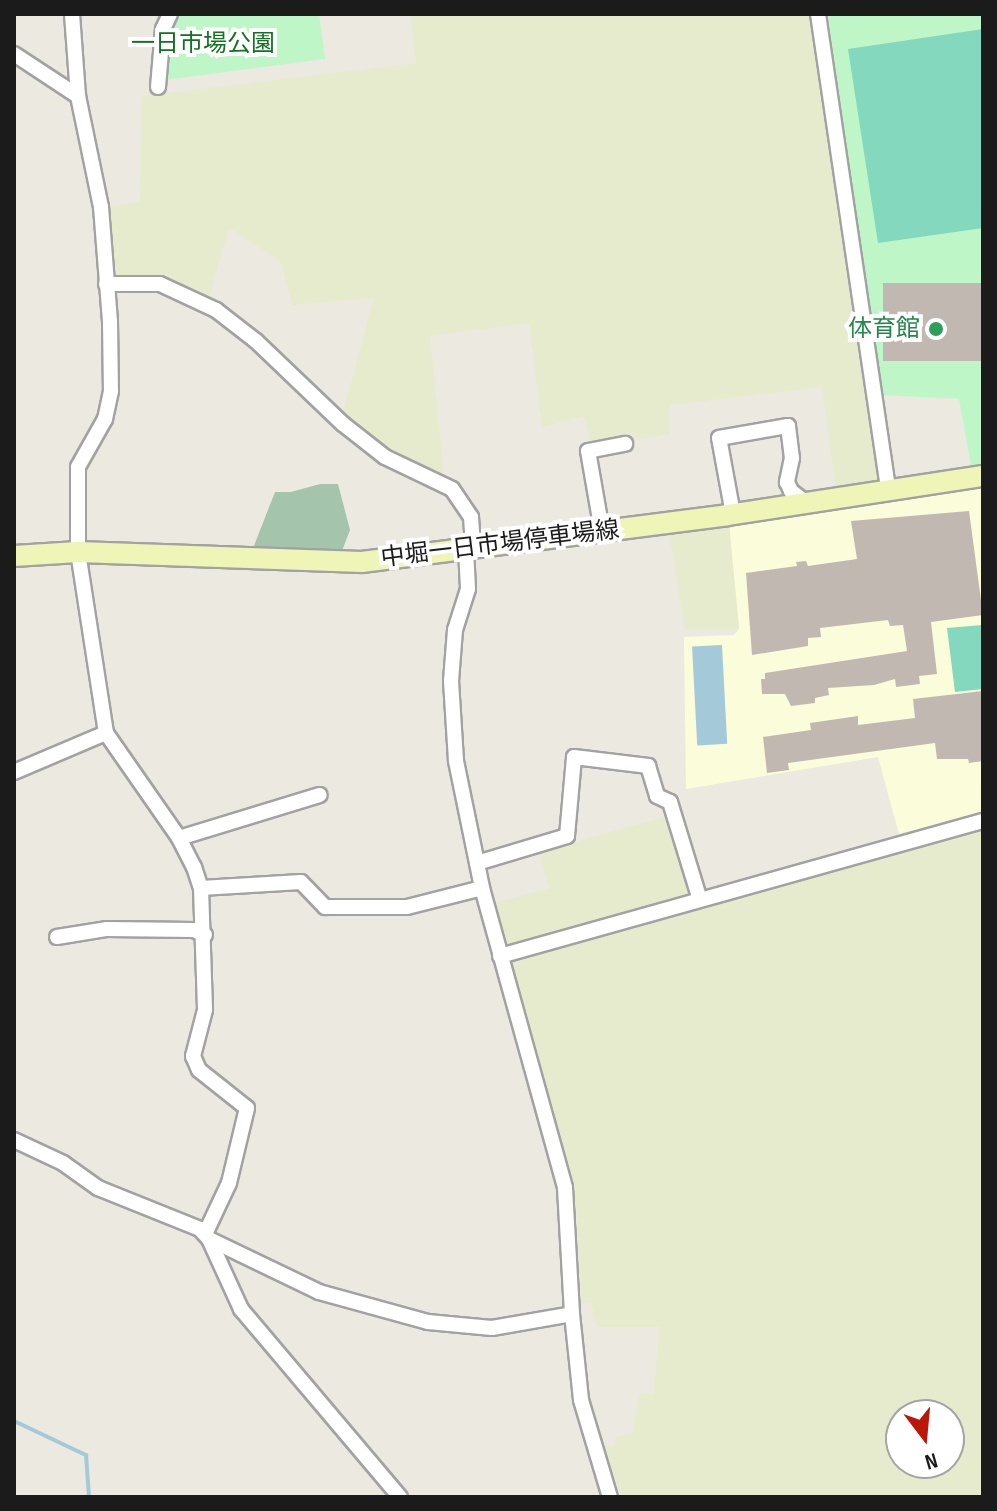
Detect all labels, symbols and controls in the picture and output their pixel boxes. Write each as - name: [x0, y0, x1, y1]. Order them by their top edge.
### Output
- park label: 一日市場公園: [131, 30, 275, 58]
- place label: 体育館: [848, 315, 920, 343]
- marker: 体育館: [927, 320, 945, 338]
- street label: 中堀一日市場停車場線: [379, 515, 621, 573]
- north arrow: [885, 1399, 965, 1479]
- text: N: [922, 1446, 941, 1475]

